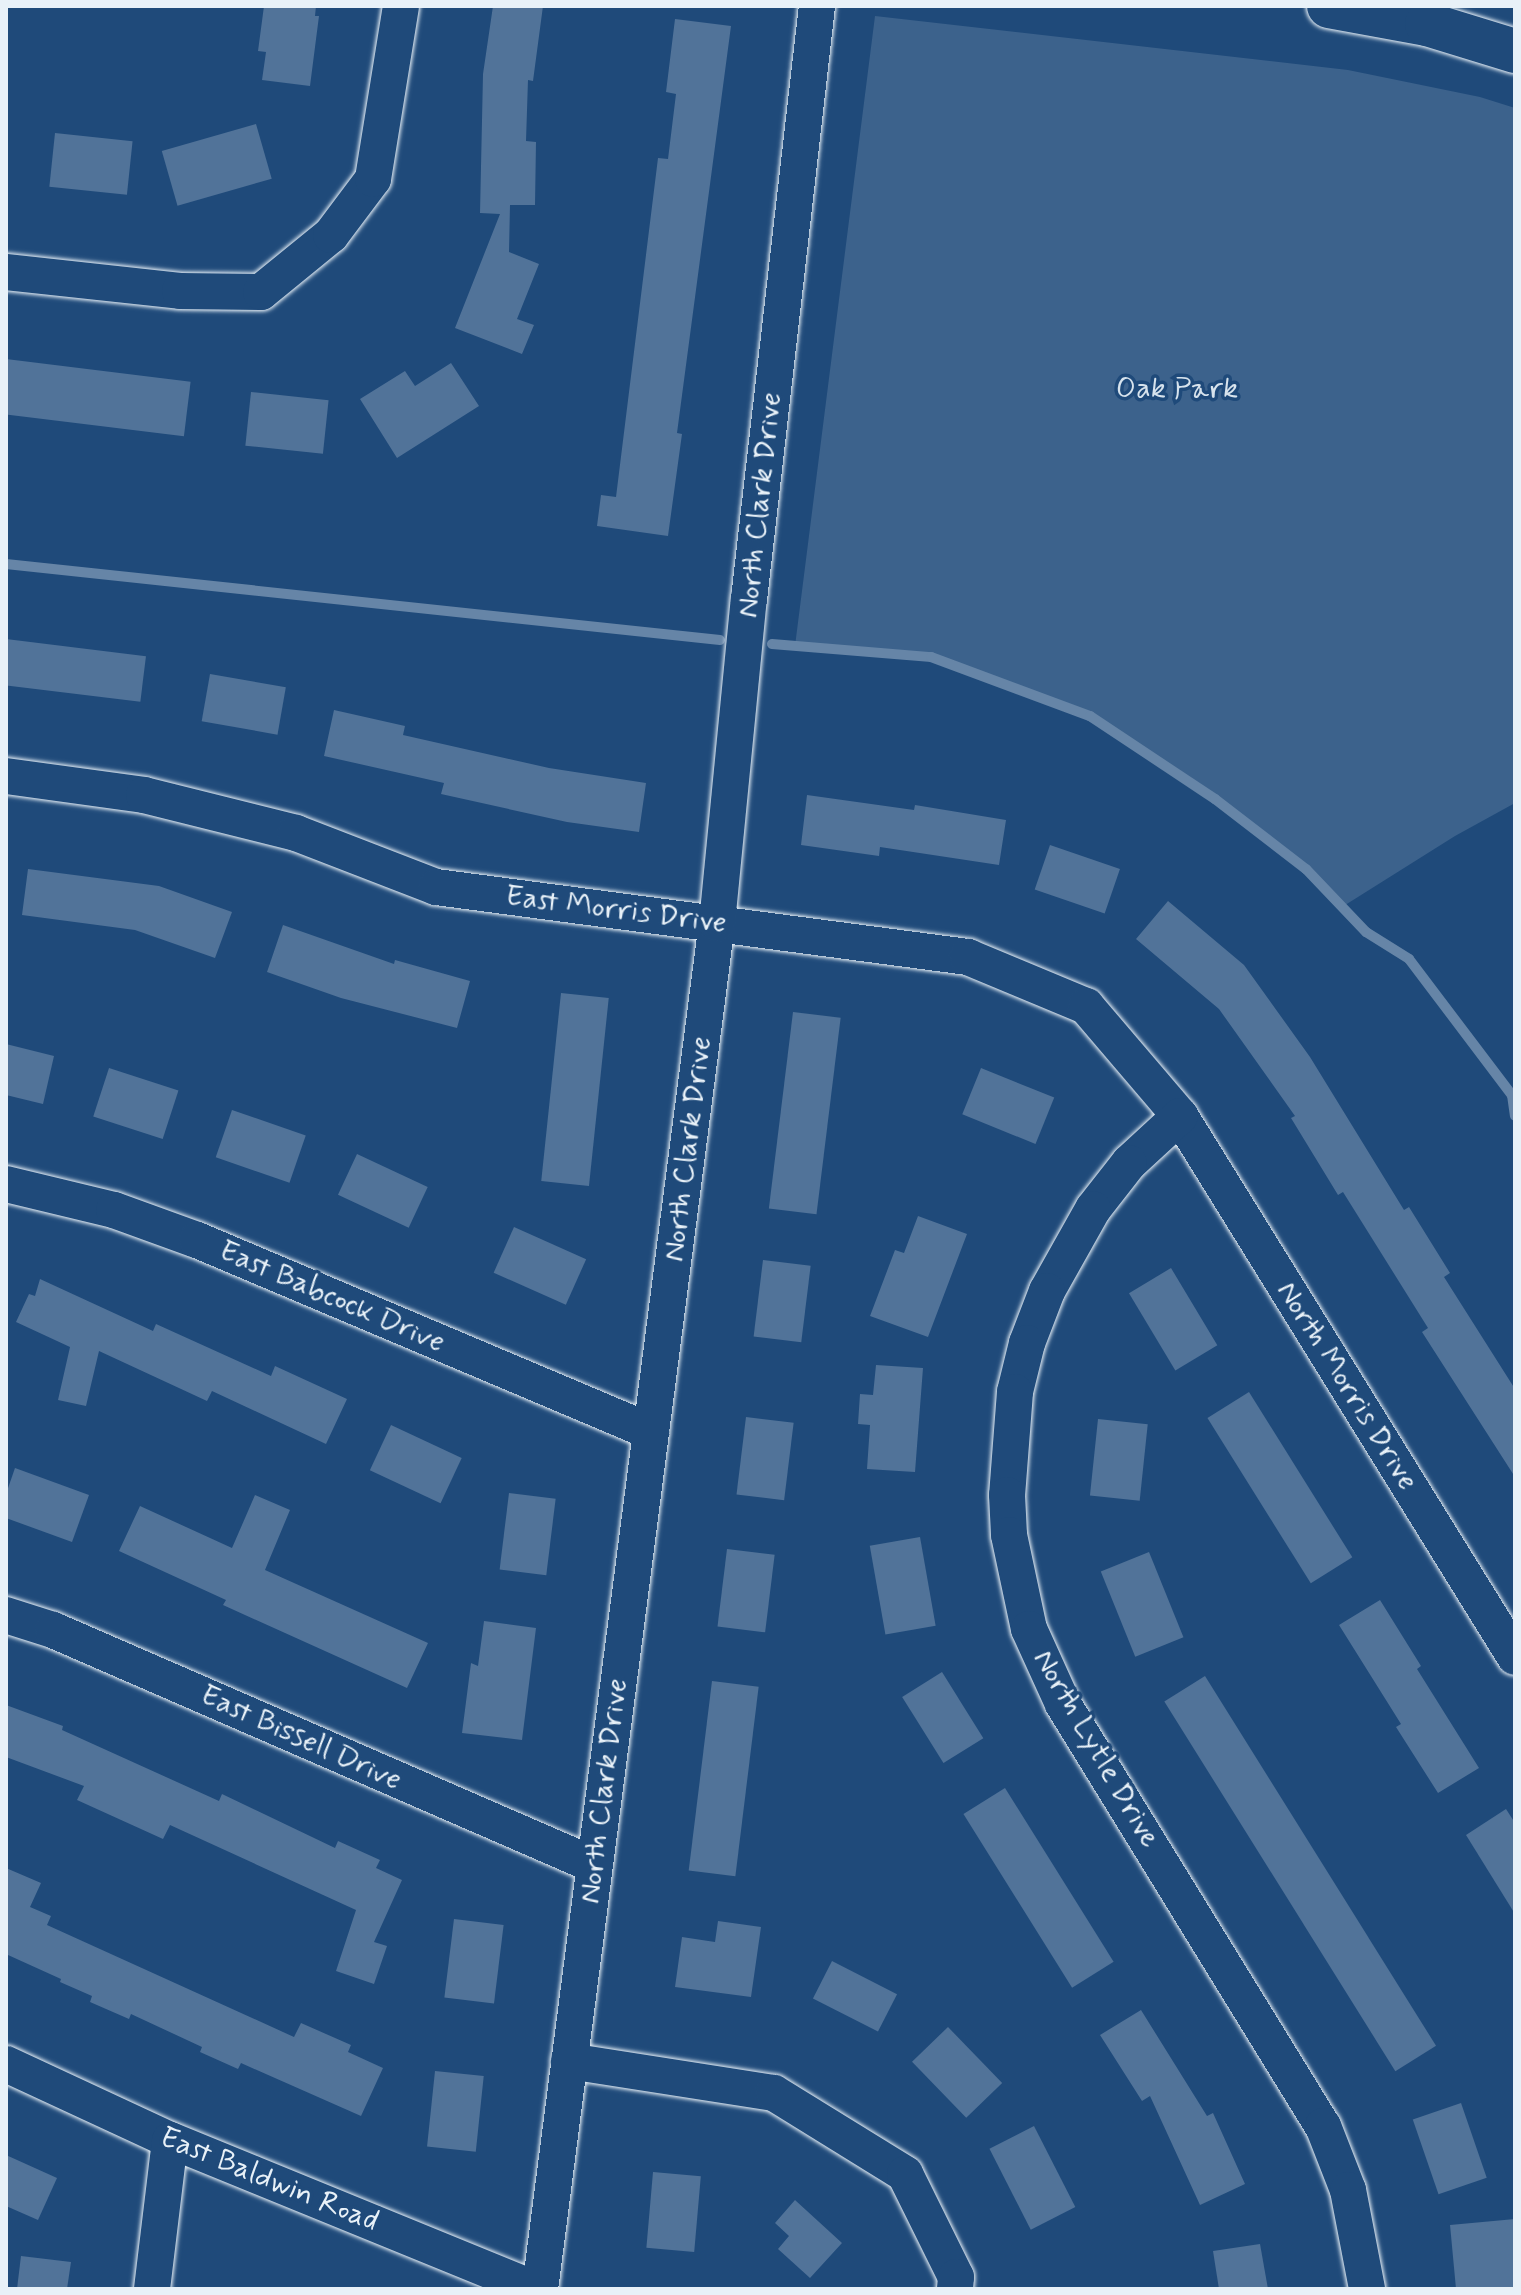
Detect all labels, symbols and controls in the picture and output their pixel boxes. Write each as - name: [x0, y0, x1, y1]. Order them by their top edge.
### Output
- park label: Oak Park: [1118, 371, 1236, 407]
- street label: North Clark Drive: [730, 391, 790, 619]
- street label: East Morris Drive: [504, 879, 728, 941]
- street label: North Clark Drive: [656, 1035, 720, 1263]
- street label: East Babcock Drive: [215, 1234, 449, 1360]
- street label: North Morris Drive: [1269, 1276, 1425, 1496]
- street label: North Lytle Drive: [1025, 1644, 1167, 1854]
- street label: North Clark Drive: [572, 1677, 636, 1905]
- street label: East Bissell Drive: [196, 1678, 406, 1798]
- street label: East Baldwin Road: [155, 2120, 383, 2240]

